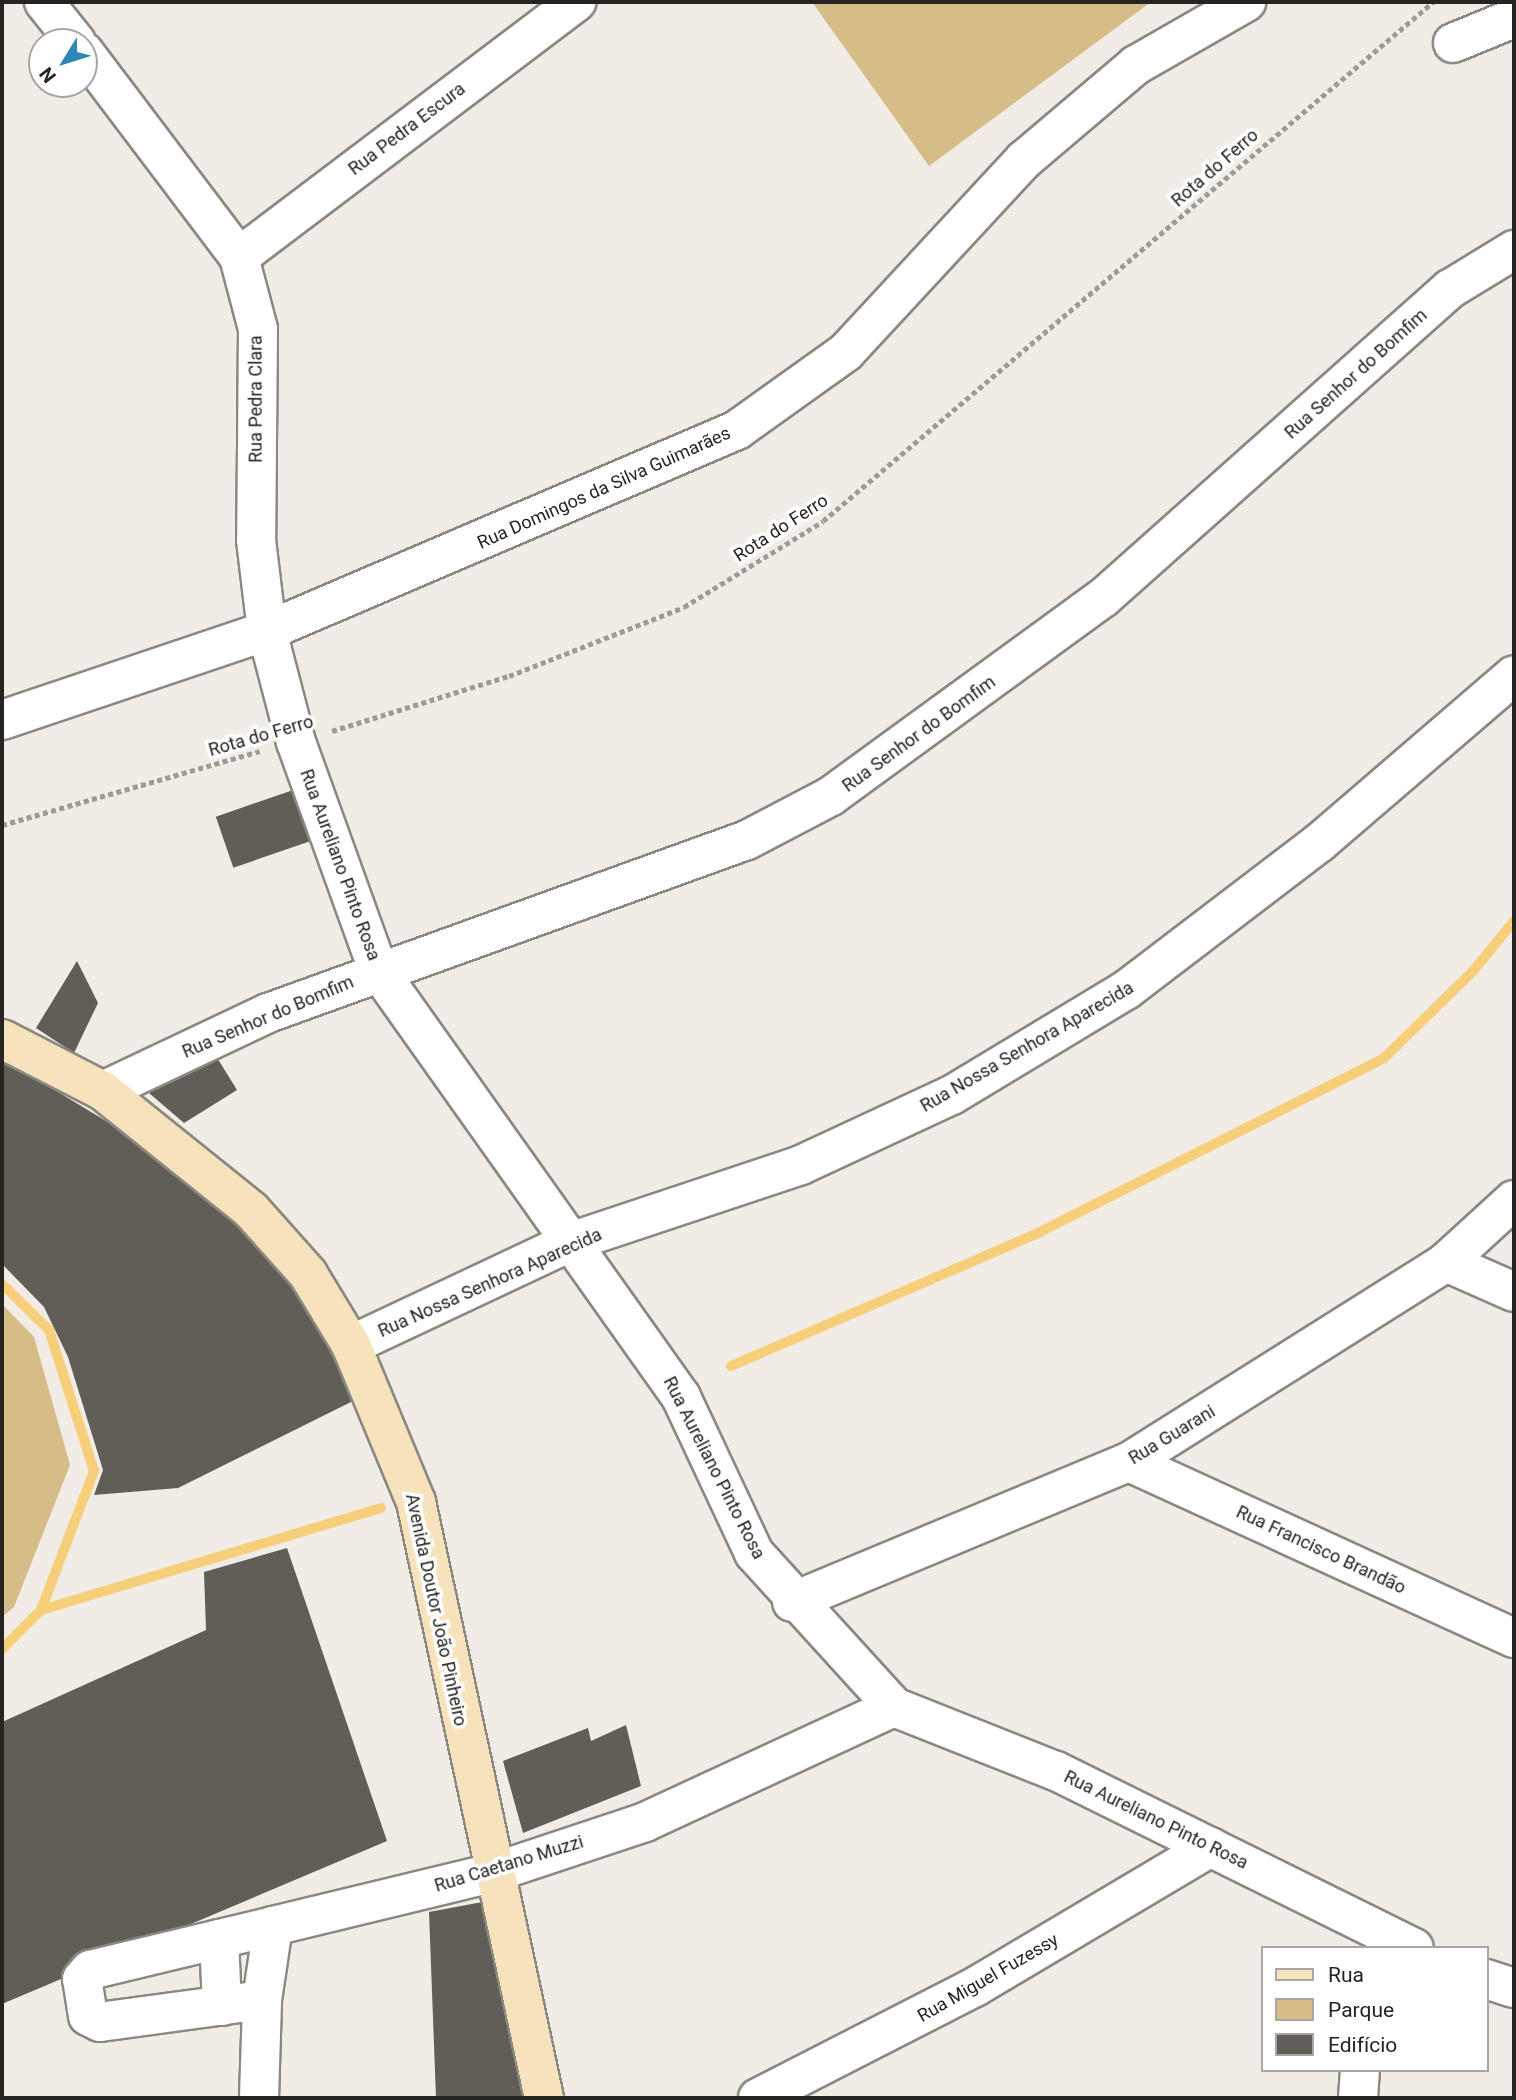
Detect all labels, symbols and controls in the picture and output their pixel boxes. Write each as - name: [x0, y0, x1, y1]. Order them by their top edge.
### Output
- north arrow: [28, 28, 98, 98]
- text: N: [34, 63, 61, 87]
- street label: Rua Pedra Escura: [344, 78, 470, 180]
- street label: Rota do Ferro: [1167, 124, 1263, 212]
- street label: Rua Senhor do Bomfim: [1280, 304, 1432, 444]
- street label: Rua Pedra Clara: [245, 335, 267, 463]
- street label: Rua Domingos da Silva Guimarães: [474, 422, 734, 554]
- street label: Rota do Ferro: [730, 490, 832, 566]
- street label: Rua Senhor do Bomfim: [838, 671, 1000, 797]
- street label: Rota do Ferro: [206, 711, 316, 761]
- street label: Rua Aureliano Pinto Rosa: [295, 766, 385, 964]
- street label: Rua Senhor do Bomfim: [179, 971, 357, 1063]
- street label: Rua Nossa Senhora Aparecida: [917, 977, 1137, 1117]
- street label: Rua Nossa Senhora Aparecida: [375, 1224, 605, 1342]
- street label: Rua Aureliano Pinto Rosa: [659, 1373, 769, 1563]
- street label: Rua Guarani: [1125, 1401, 1219, 1469]
- street label: Avenida Doutor João Pinheiro: [401, 1492, 471, 1728]
- street label: Rua Francisco Brandão: [1233, 1501, 1409, 1599]
- street label: Rua Aureliano Pinto Rosa: [1060, 1766, 1252, 1874]
- street label: Rua Caetano Muzzi: [432, 1831, 586, 1897]
- street label: Rua Miguel Fuzessy: [914, 1929, 1062, 2027]
- legend: [1260, 1946, 1488, 2072]
- text: Rua: [1328, 1963, 1364, 1987]
- text: Parque: [1328, 1998, 1394, 2022]
- text: Edifício: [1328, 2033, 1397, 2057]

